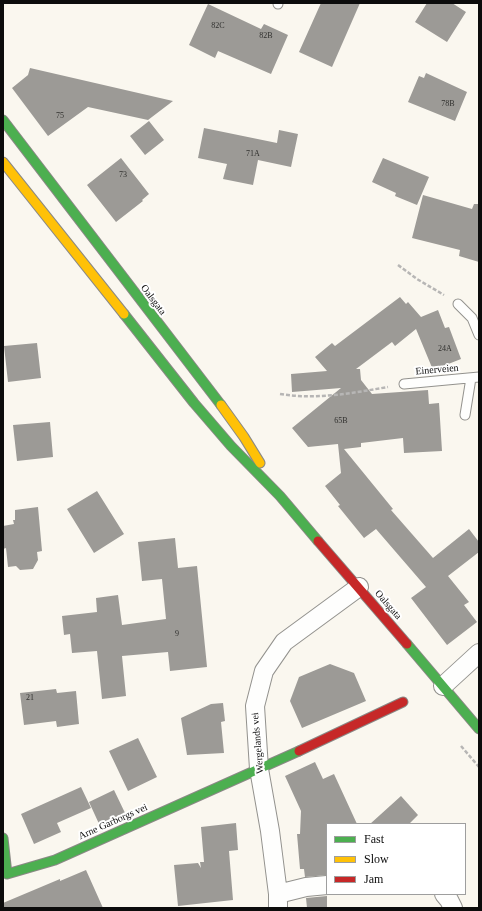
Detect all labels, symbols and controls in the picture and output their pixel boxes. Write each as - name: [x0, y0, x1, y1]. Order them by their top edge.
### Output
- house number: 82C: [211, 21, 225, 31]
- house number: 82B: [259, 31, 273, 41]
- house number: 78B: [441, 99, 455, 109]
- house number: 75: [56, 111, 64, 121]
- house number: 71A: [246, 149, 260, 159]
- house number: 73: [119, 170, 127, 180]
- street label: Oalsgata: [138, 282, 168, 318]
- house number: 24A: [438, 344, 452, 354]
- street label: Einerveien: [415, 362, 459, 378]
- house number: 65B: [334, 416, 348, 426]
- street label: Oalsgata: [372, 588, 404, 622]
- house number: 9: [175, 629, 179, 639]
- house number: 21: [26, 693, 34, 703]
- street label: Wergelands vei: [249, 712, 267, 774]
- street label: Arne Garborgs vei: [77, 801, 149, 843]
- legend: [326, 823, 466, 895]
- text: Fast: [364, 832, 384, 846]
- text: Slow: [364, 852, 389, 866]
- text: Jam: [364, 872, 383, 886]

